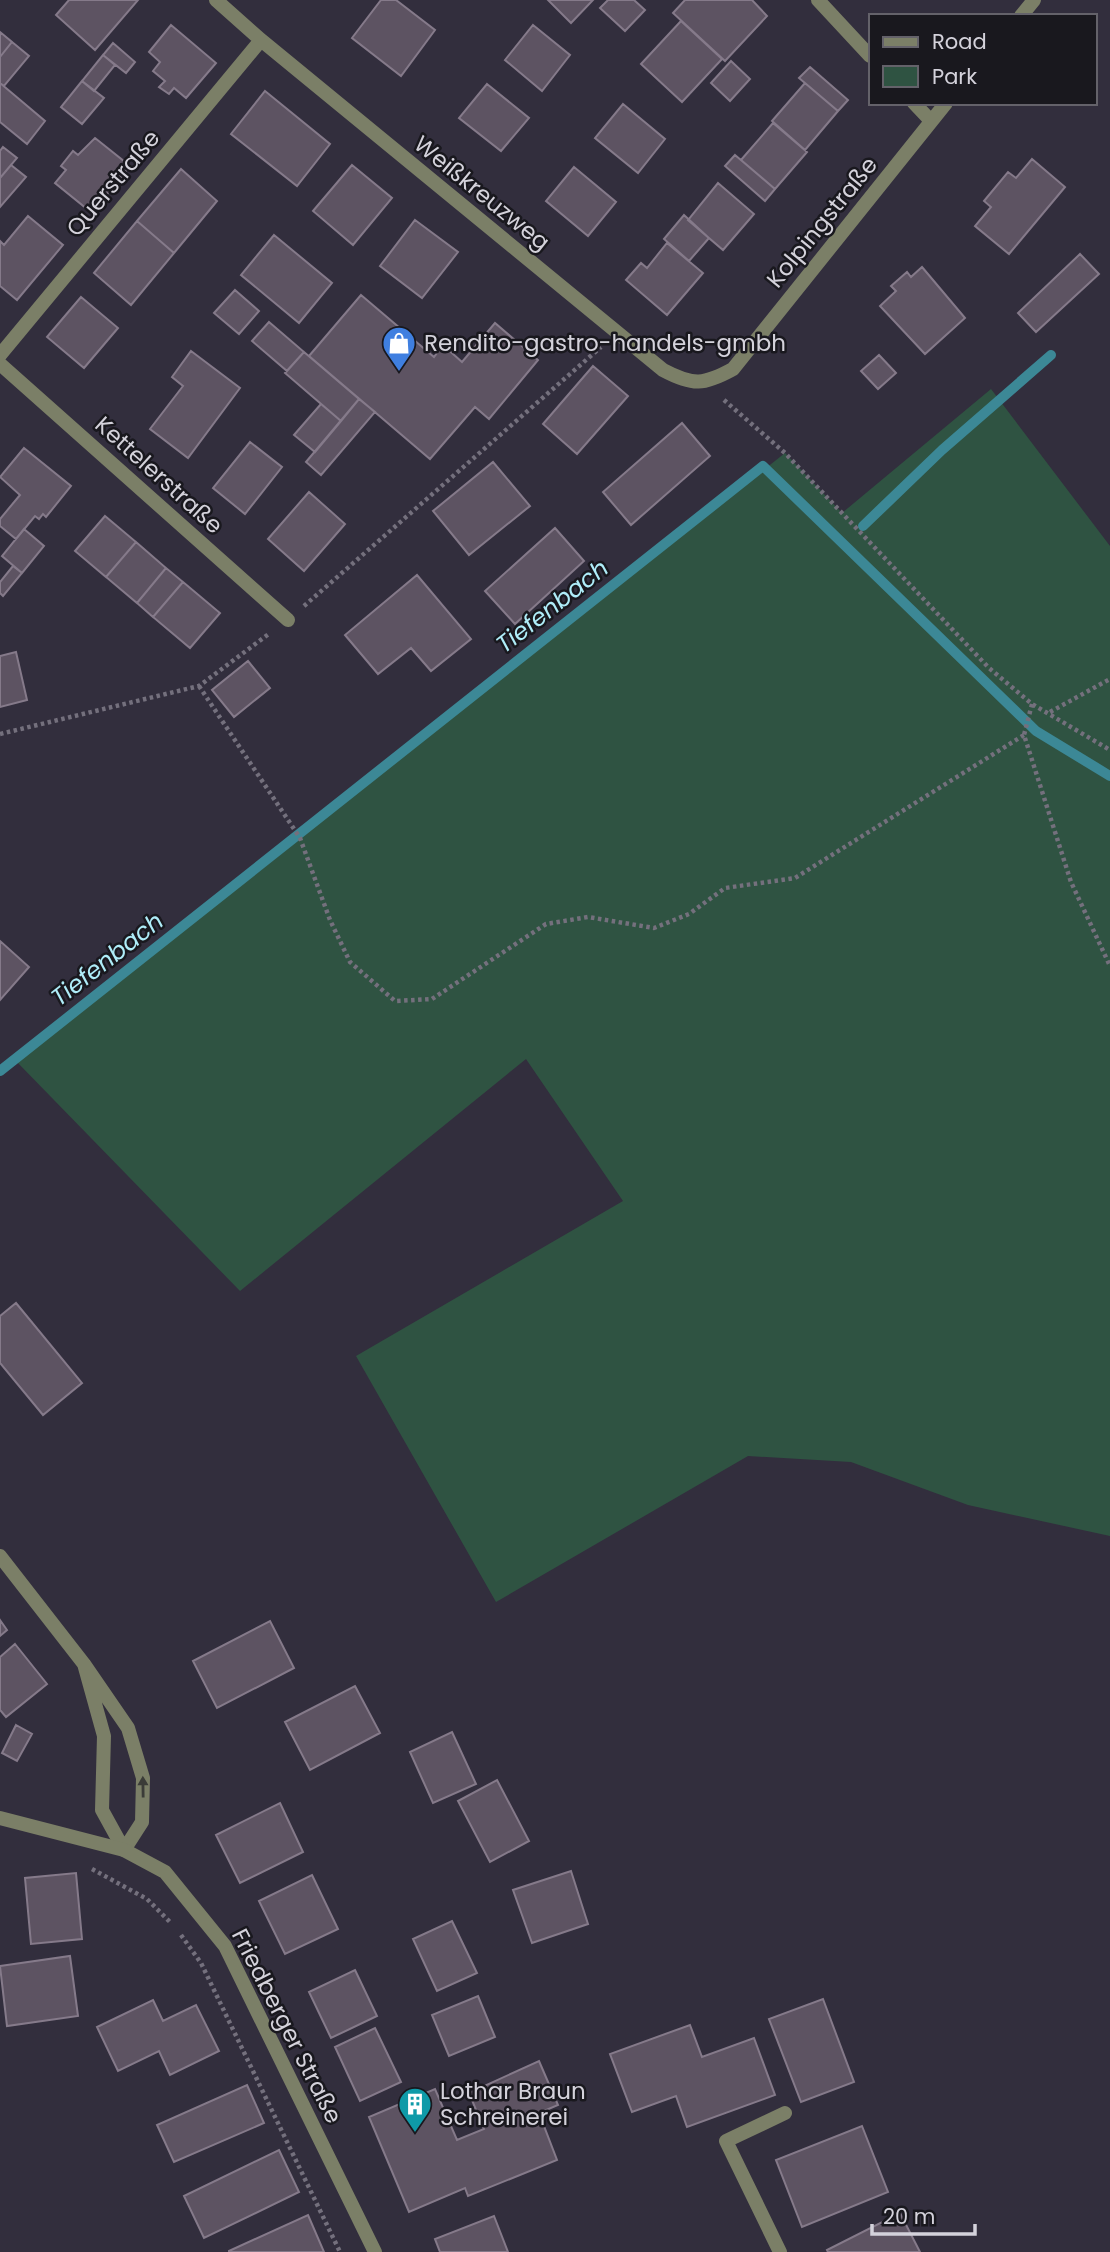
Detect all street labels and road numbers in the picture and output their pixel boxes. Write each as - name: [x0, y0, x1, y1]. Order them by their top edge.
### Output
- street label: Querstraße: [59, 123, 167, 243]
- street label: Weißkreuzweg: [407, 128, 557, 258]
- street label: Kolpingstraße: [759, 150, 885, 294]
- street label: Kettelerstraße: [88, 409, 230, 541]
- street label: Friedberger Straße: [224, 1923, 350, 2129]

